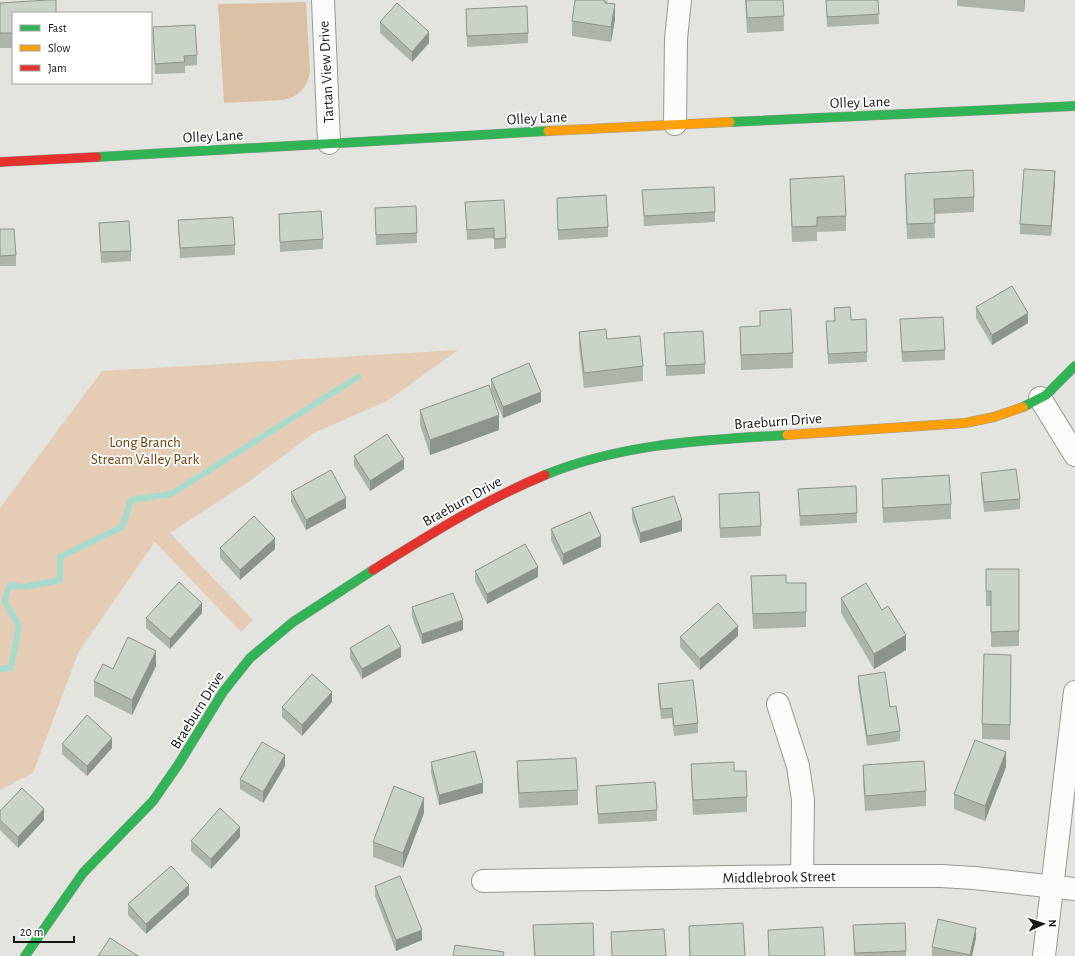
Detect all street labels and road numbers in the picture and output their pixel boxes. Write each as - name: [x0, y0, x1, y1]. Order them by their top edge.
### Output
- street label: Tartan View Drive: [316, 20, 337, 124]
- street label: Olley Lane: [830, 94, 891, 111]
- street label: Olley Lane: [506, 109, 568, 128]
- street label: Olley Lane: [182, 127, 244, 146]
- street label: Braeburn Drive: [734, 411, 822, 432]
- street label: Braeburn Drive: [420, 474, 504, 529]
- street label: Braeburn Drive: [168, 669, 227, 752]
- street label: Middlebrook Street: [722, 869, 836, 886]

